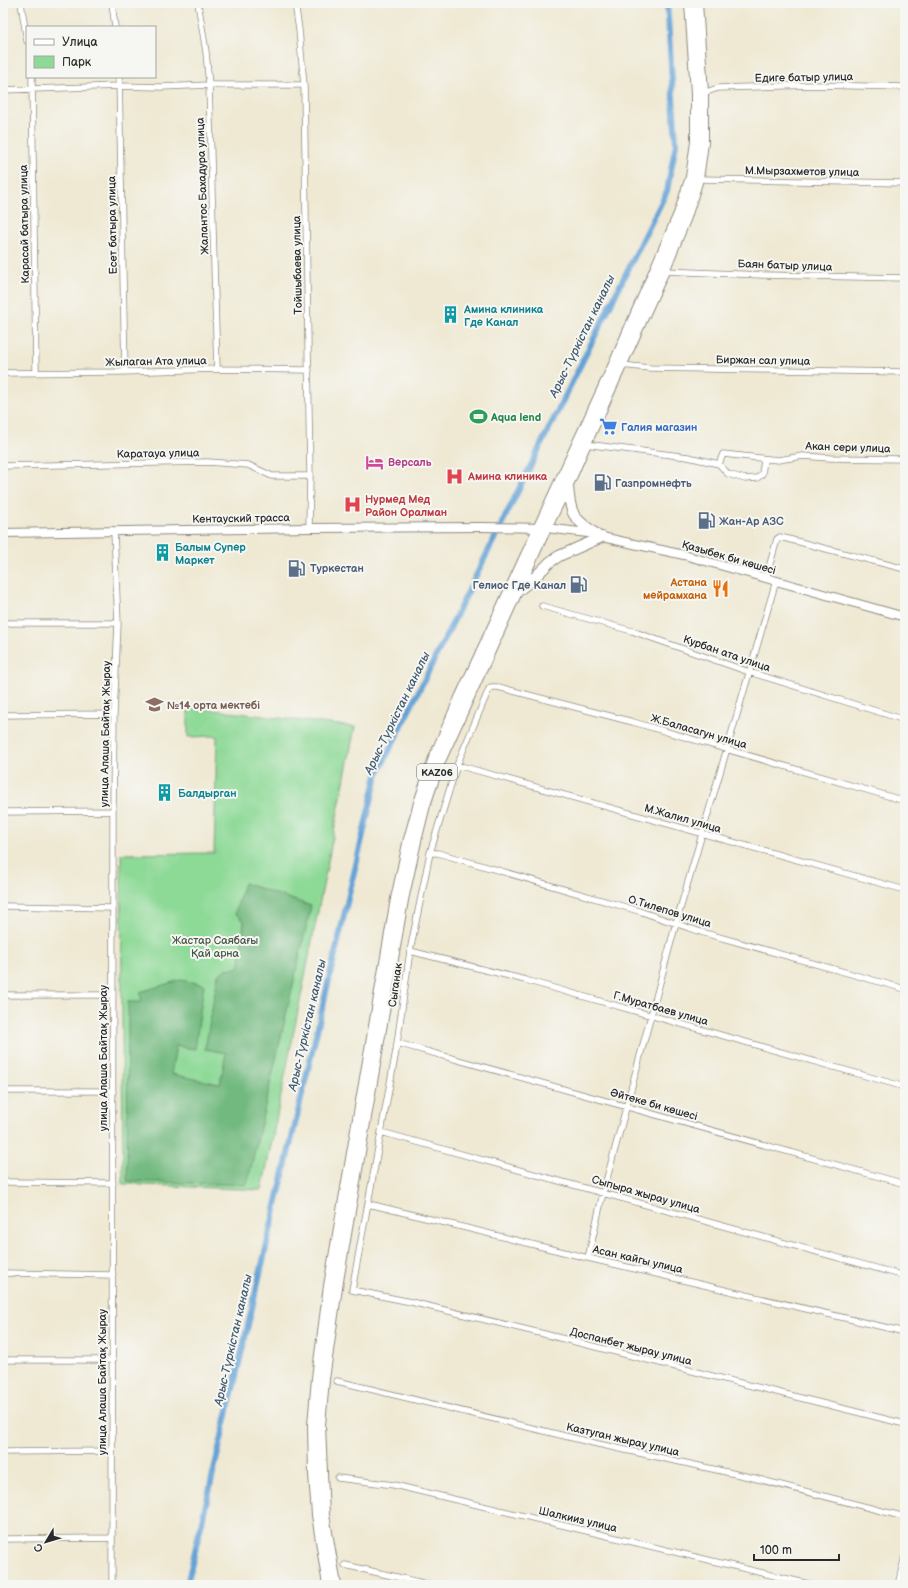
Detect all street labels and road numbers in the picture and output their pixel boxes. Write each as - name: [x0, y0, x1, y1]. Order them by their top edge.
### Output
- street label: Едиге батыр улица: [755, 70, 854, 85]
- street label: Жалантос Бахадура улица: [194, 117, 211, 255]
- street label: Карасай батыра улица: [17, 164, 32, 284]
- street label: М.Мырзахметов улица: [745, 164, 860, 179]
- street label: Есет батыра улица: [105, 175, 120, 274]
- street label: Тойшыбаева улица: [290, 215, 305, 315]
- street label: Баян батыр улица: [737, 257, 833, 274]
- street label: Биржан сал улица: [716, 353, 811, 368]
- street label: Жылаган Ата улица: [105, 354, 207, 369]
- street label: Акан сери улица: [804, 439, 891, 456]
- street label: Каратауа улица: [117, 446, 200, 461]
- street label: Кентауский трасса: [192, 511, 290, 526]
- street label: Қазыбек би көшесі: [680, 538, 777, 577]
- street label: Курбан ата улица: [682, 632, 773, 675]
- street label: улица Алаша Байтақ Жырау: [98, 661, 113, 807]
- street label: Ж.Баласагун улица: [649, 712, 749, 752]
- road number: KАZ06: [417, 764, 457, 780]
- street label: М.Жалил улица: [643, 801, 723, 836]
- street label: О.Тилепов улица: [627, 893, 713, 930]
- street label: Сыганак: [386, 962, 405, 1008]
- street label: улица Алаша Байтақ Жырау: [97, 985, 110, 1131]
- street label: Г.Муратбаев улица: [612, 989, 710, 1028]
- street label: Әйтеке би көшесі: [609, 1086, 699, 1123]
- street label: Сыпыра жырау улица: [590, 1173, 702, 1216]
- street label: Асан кайгы улица: [591, 1243, 685, 1276]
- street label: улица Алаша Байтақ Жырау: [96, 1309, 109, 1455]
- street label: Доспанбет жырау улица: [569, 1325, 694, 1368]
- street label: Казтуган жырау улица: [565, 1420, 681, 1459]
- street label: Шалкииз улица: [537, 1504, 619, 1535]

